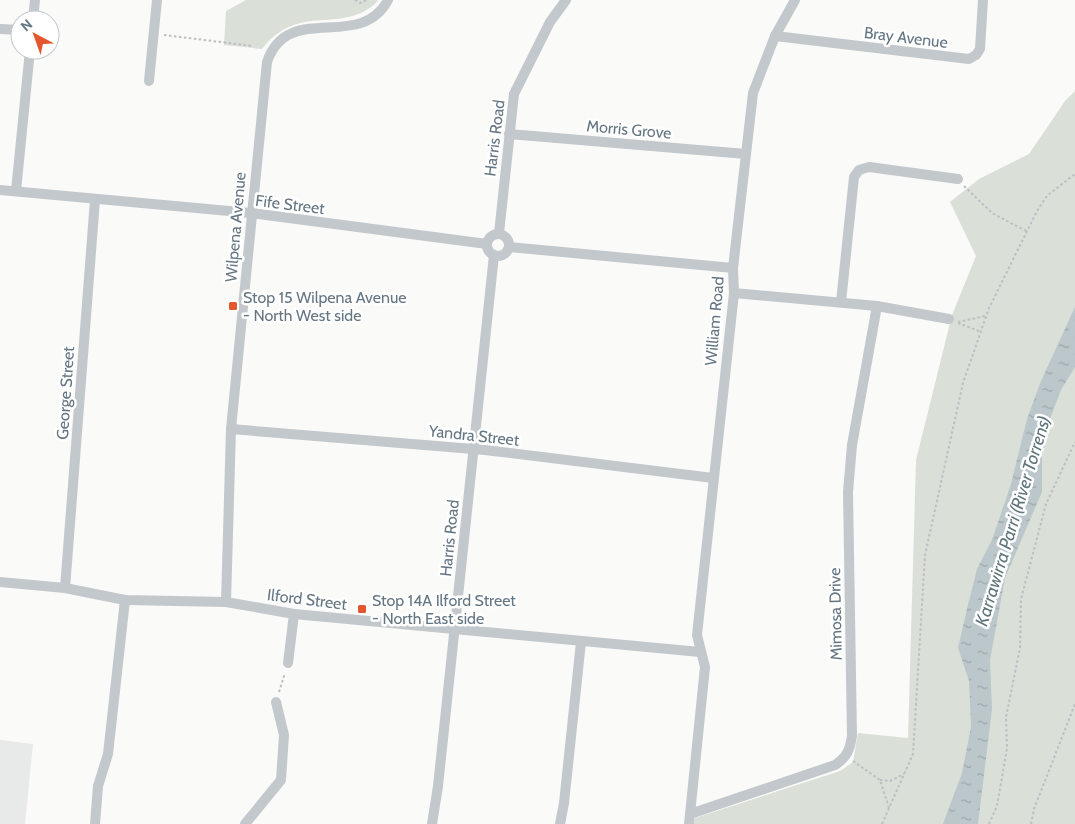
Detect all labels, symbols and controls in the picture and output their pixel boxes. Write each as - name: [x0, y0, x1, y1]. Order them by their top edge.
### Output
- north arrow: [10, 10, 60, 60]
- text: N: [17, 15, 36, 35]
- street label: Bray Avenue: [863, 23, 949, 52]
- street label: Harris Road: [480, 99, 509, 178]
- street label: Morris Grove: [586, 116, 672, 143]
- street label: Wilpena Avenue: [221, 171, 250, 283]
- street label: Fife Street: [254, 191, 326, 218]
- street label: William Road: [701, 276, 728, 366]
- place label: Stop 15 Wilpena Avenue - North West side: [243, 288, 407, 325]
- marker: Stop 15 Wilpena Avenue - North West side: [227, 300, 239, 312]
- street label: George Street: [53, 345, 78, 440]
- water label: Karrawirra Parri (River Torrens): [971, 413, 1055, 629]
- street label: Yandra Street: [427, 421, 521, 450]
- street label: Harris Road: [436, 499, 463, 577]
- street label: Mimosa Drive: [825, 567, 846, 661]
- street label: Ilford Street: [266, 585, 348, 614]
- place label: Stop 14A Ilford Street - North East side: [372, 591, 516, 628]
- marker: Stop 14A Ilford Street - North East side: [356, 603, 368, 615]

